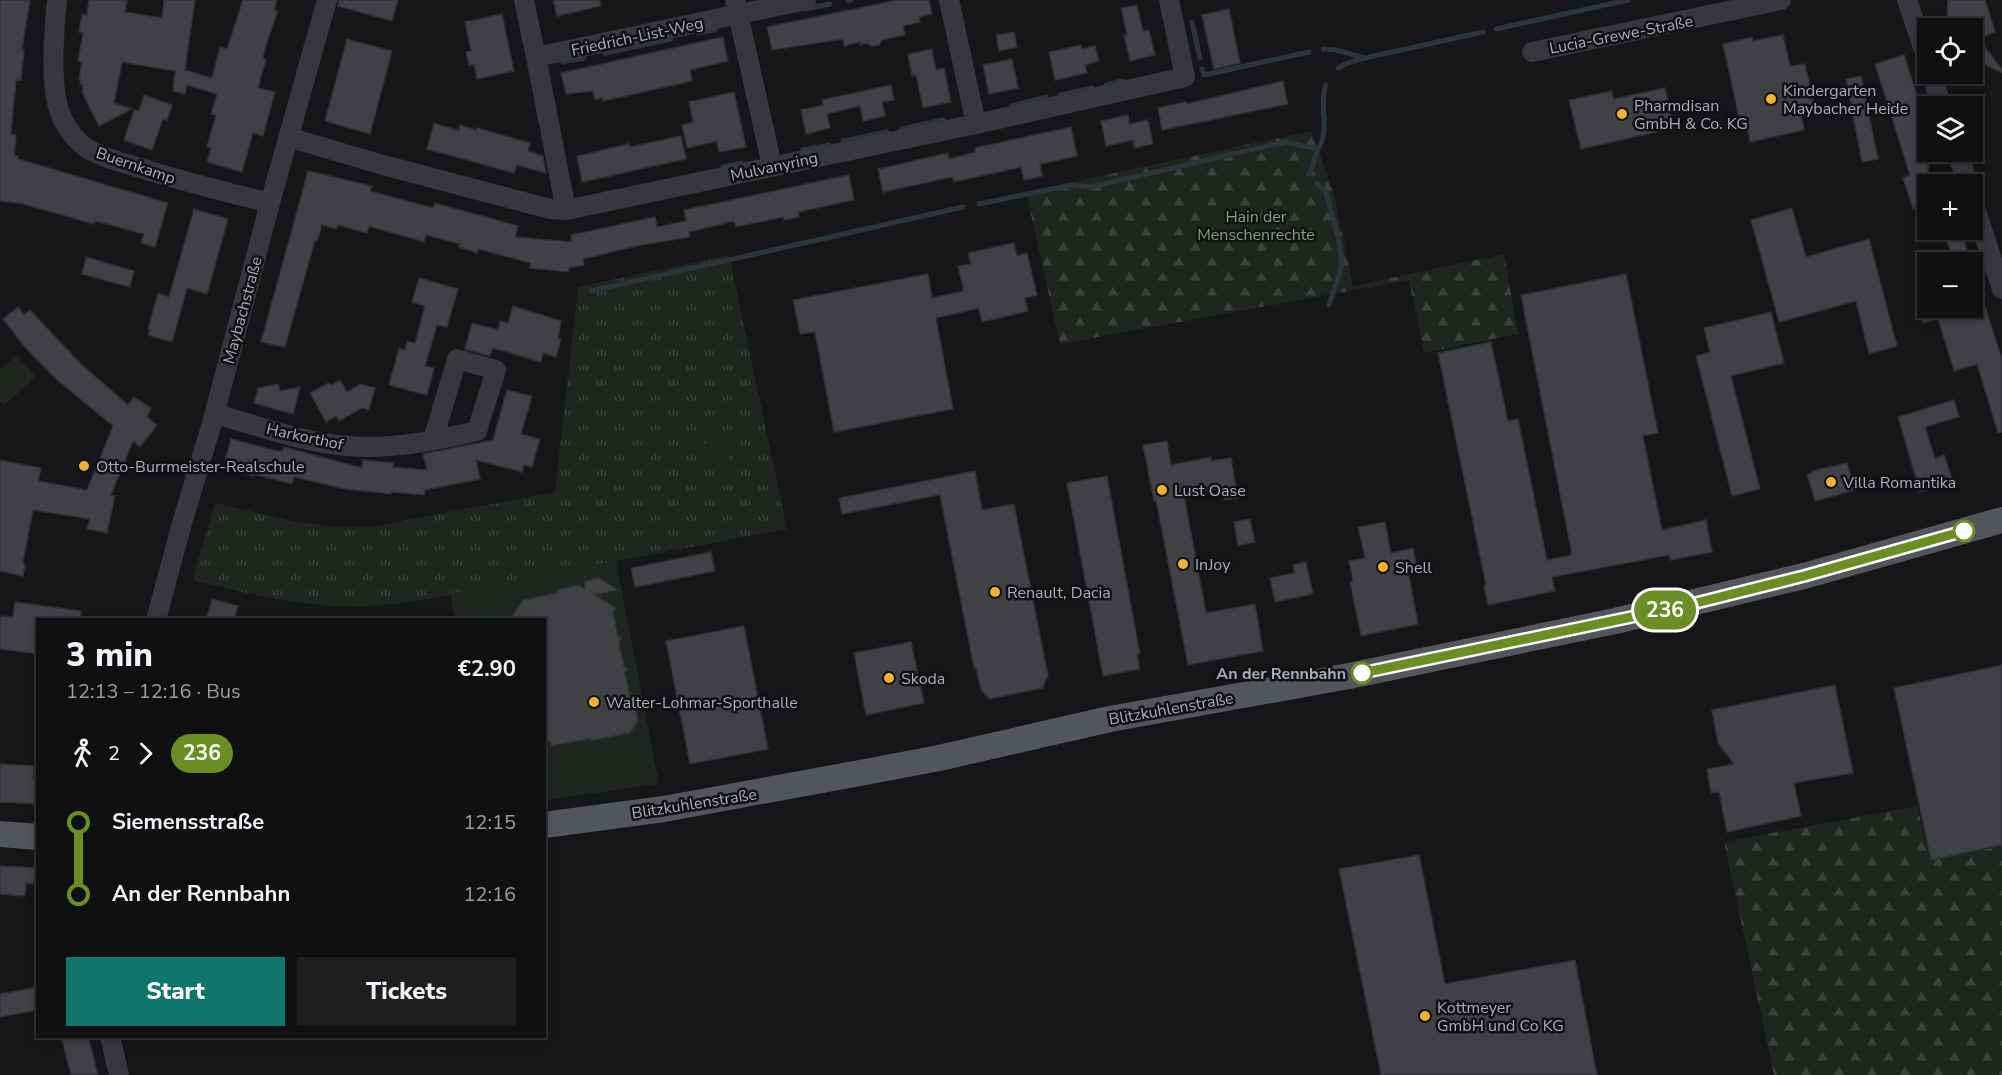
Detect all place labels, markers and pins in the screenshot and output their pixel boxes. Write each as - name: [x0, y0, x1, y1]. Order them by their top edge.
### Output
- place label: Kindergarten Maybacher Heide: [1783, 80, 1908, 120]
- marker: Kindergarten Maybacher Heide: [1764, 92, 1778, 106]
- place label: Pharmdisan GmbH & Co. KG: [1634, 95, 1748, 135]
- marker: Pharmdisan GmbH & Co. KG: [1615, 107, 1629, 121]
- place label: Otto-Burrmeister-Realschule: [96, 456, 305, 478]
- marker: Otto-Burrmeister-Realschule: [77, 459, 91, 473]
- place label: Villa Romantika: [1842, 472, 1956, 494]
- marker: Villa Romantika: [1824, 475, 1838, 489]
- place label: Lust Oase: [1174, 480, 1246, 502]
- marker: Lust Oase: [1155, 483, 1169, 497]
- unlabelled marker: [1953, 520, 1975, 542]
- place label: InJoy: [1195, 554, 1231, 576]
- marker: InJoy: [1176, 557, 1190, 571]
- place label: Shell: [1395, 557, 1432, 579]
- marker: Shell: [1376, 560, 1390, 574]
- place label: Renault, Dacia: [1007, 582, 1111, 604]
- marker: Renault, Dacia: [988, 585, 1002, 599]
- marker: An der Rennbahn: [1351, 662, 1373, 684]
- place label: An der Rennbahn: [1216, 663, 1346, 685]
- place label: Skoda: [901, 668, 945, 690]
- marker: Skoda: [882, 671, 896, 685]
- place label: Walter-Lohmar-Sporthalle: [606, 692, 798, 714]
- marker: Walter-Lohmar-Sporthalle: [587, 695, 601, 709]
- place label: Kottmeyer GmbH und Co KG: [1437, 997, 1564, 1037]
- marker: Kottmeyer GmbH und Co KG: [1418, 1009, 1432, 1023]

